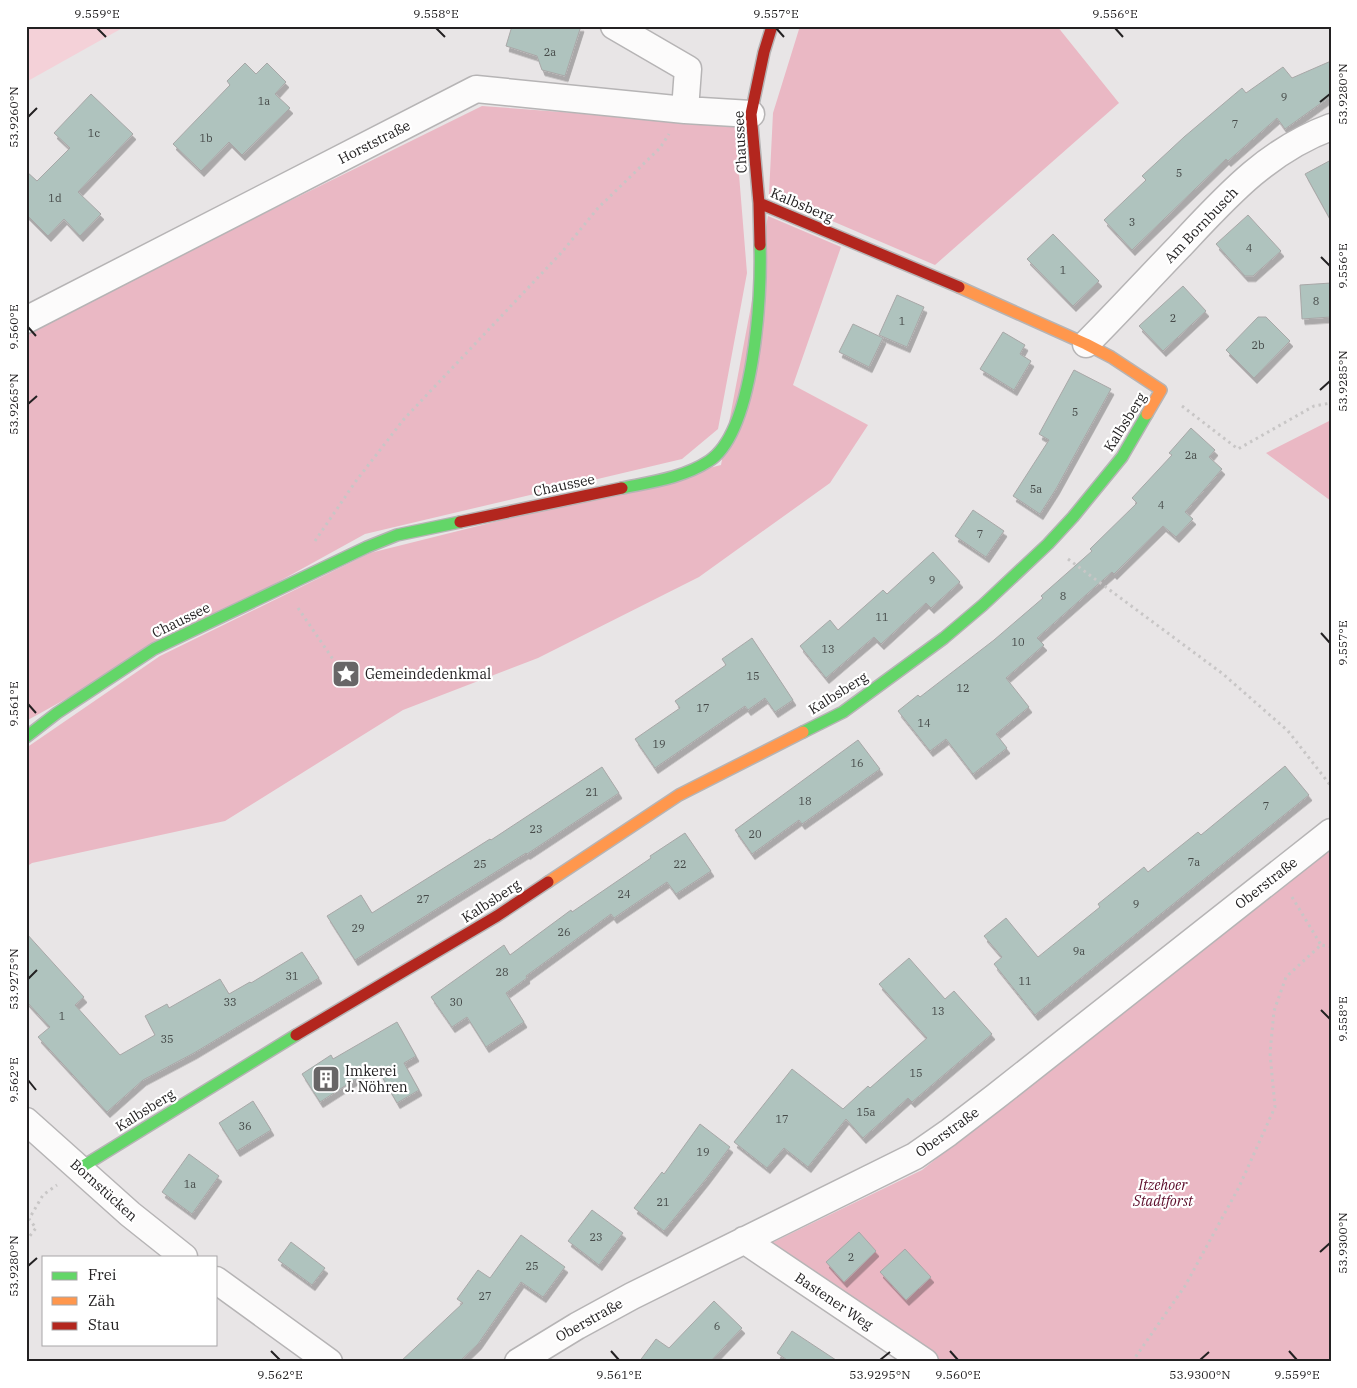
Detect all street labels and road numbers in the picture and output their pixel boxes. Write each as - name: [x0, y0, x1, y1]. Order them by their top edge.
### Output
- street label: Chaussee: [729, 110, 751, 174]
- street label: Horststraße: [335, 116, 413, 168]
- street label: Am Bornbusch: [1160, 183, 1242, 267]
- street label: Kalbsberg: [768, 184, 837, 226]
- street label: Kalbsberg: [1100, 389, 1150, 455]
- street label: Chaussee: [531, 470, 597, 500]
- street label: Chaussee: [149, 598, 213, 642]
- street label: Kalbsberg: [805, 668, 871, 718]
- street label: Oberstraße: [1231, 853, 1301, 913]
- street label: Kalbsberg: [458, 875, 524, 927]
- street label: Kalbsberg: [112, 1085, 178, 1135]
- street label: Oberstraße: [912, 1103, 982, 1161]
- street label: Bornstücken: [67, 1155, 141, 1225]
- street label: Bastener Weg: [792, 1268, 877, 1334]
- street label: Oberstraße: [552, 1294, 626, 1346]

